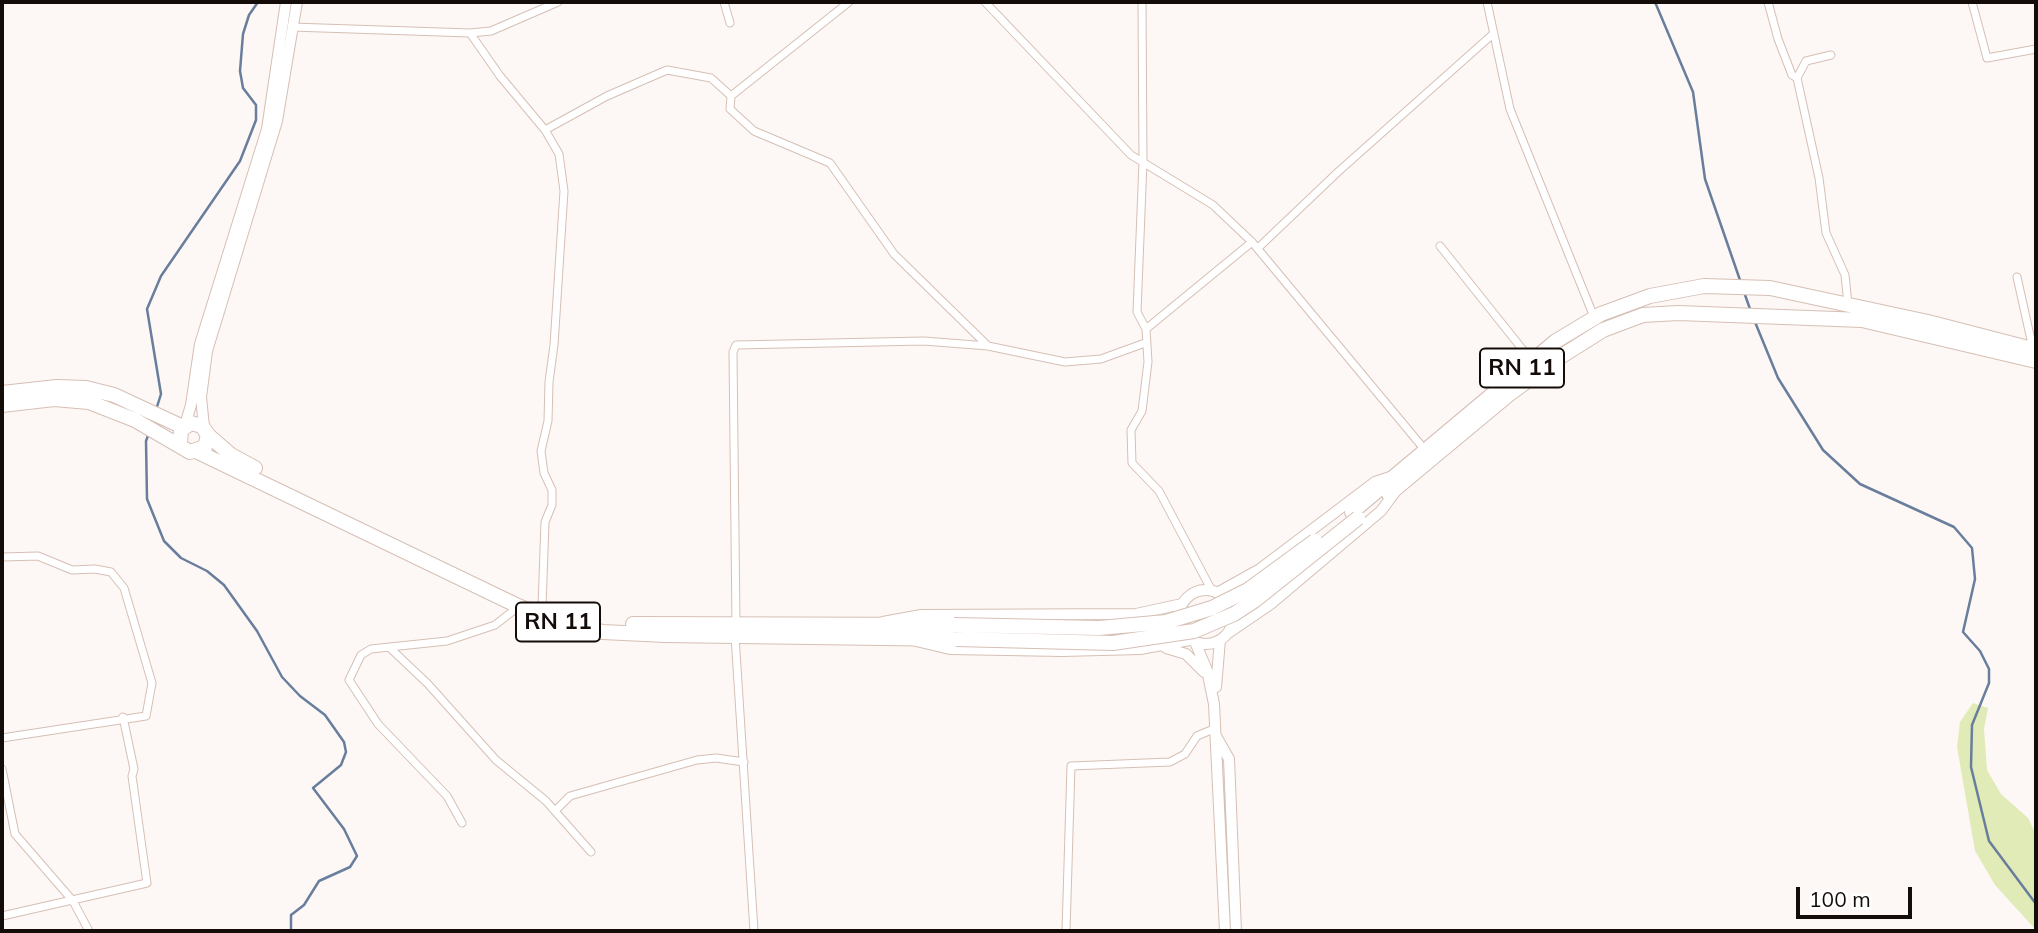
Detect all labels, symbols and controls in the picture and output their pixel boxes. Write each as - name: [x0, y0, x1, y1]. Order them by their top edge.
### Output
- road number: RN 11: [1480, 348, 1564, 388]
- road number: RN 11: [516, 602, 600, 642]
- scale bar: [1800, 874, 1916, 918]
- text: 100 m: [1809, 886, 1871, 912]

